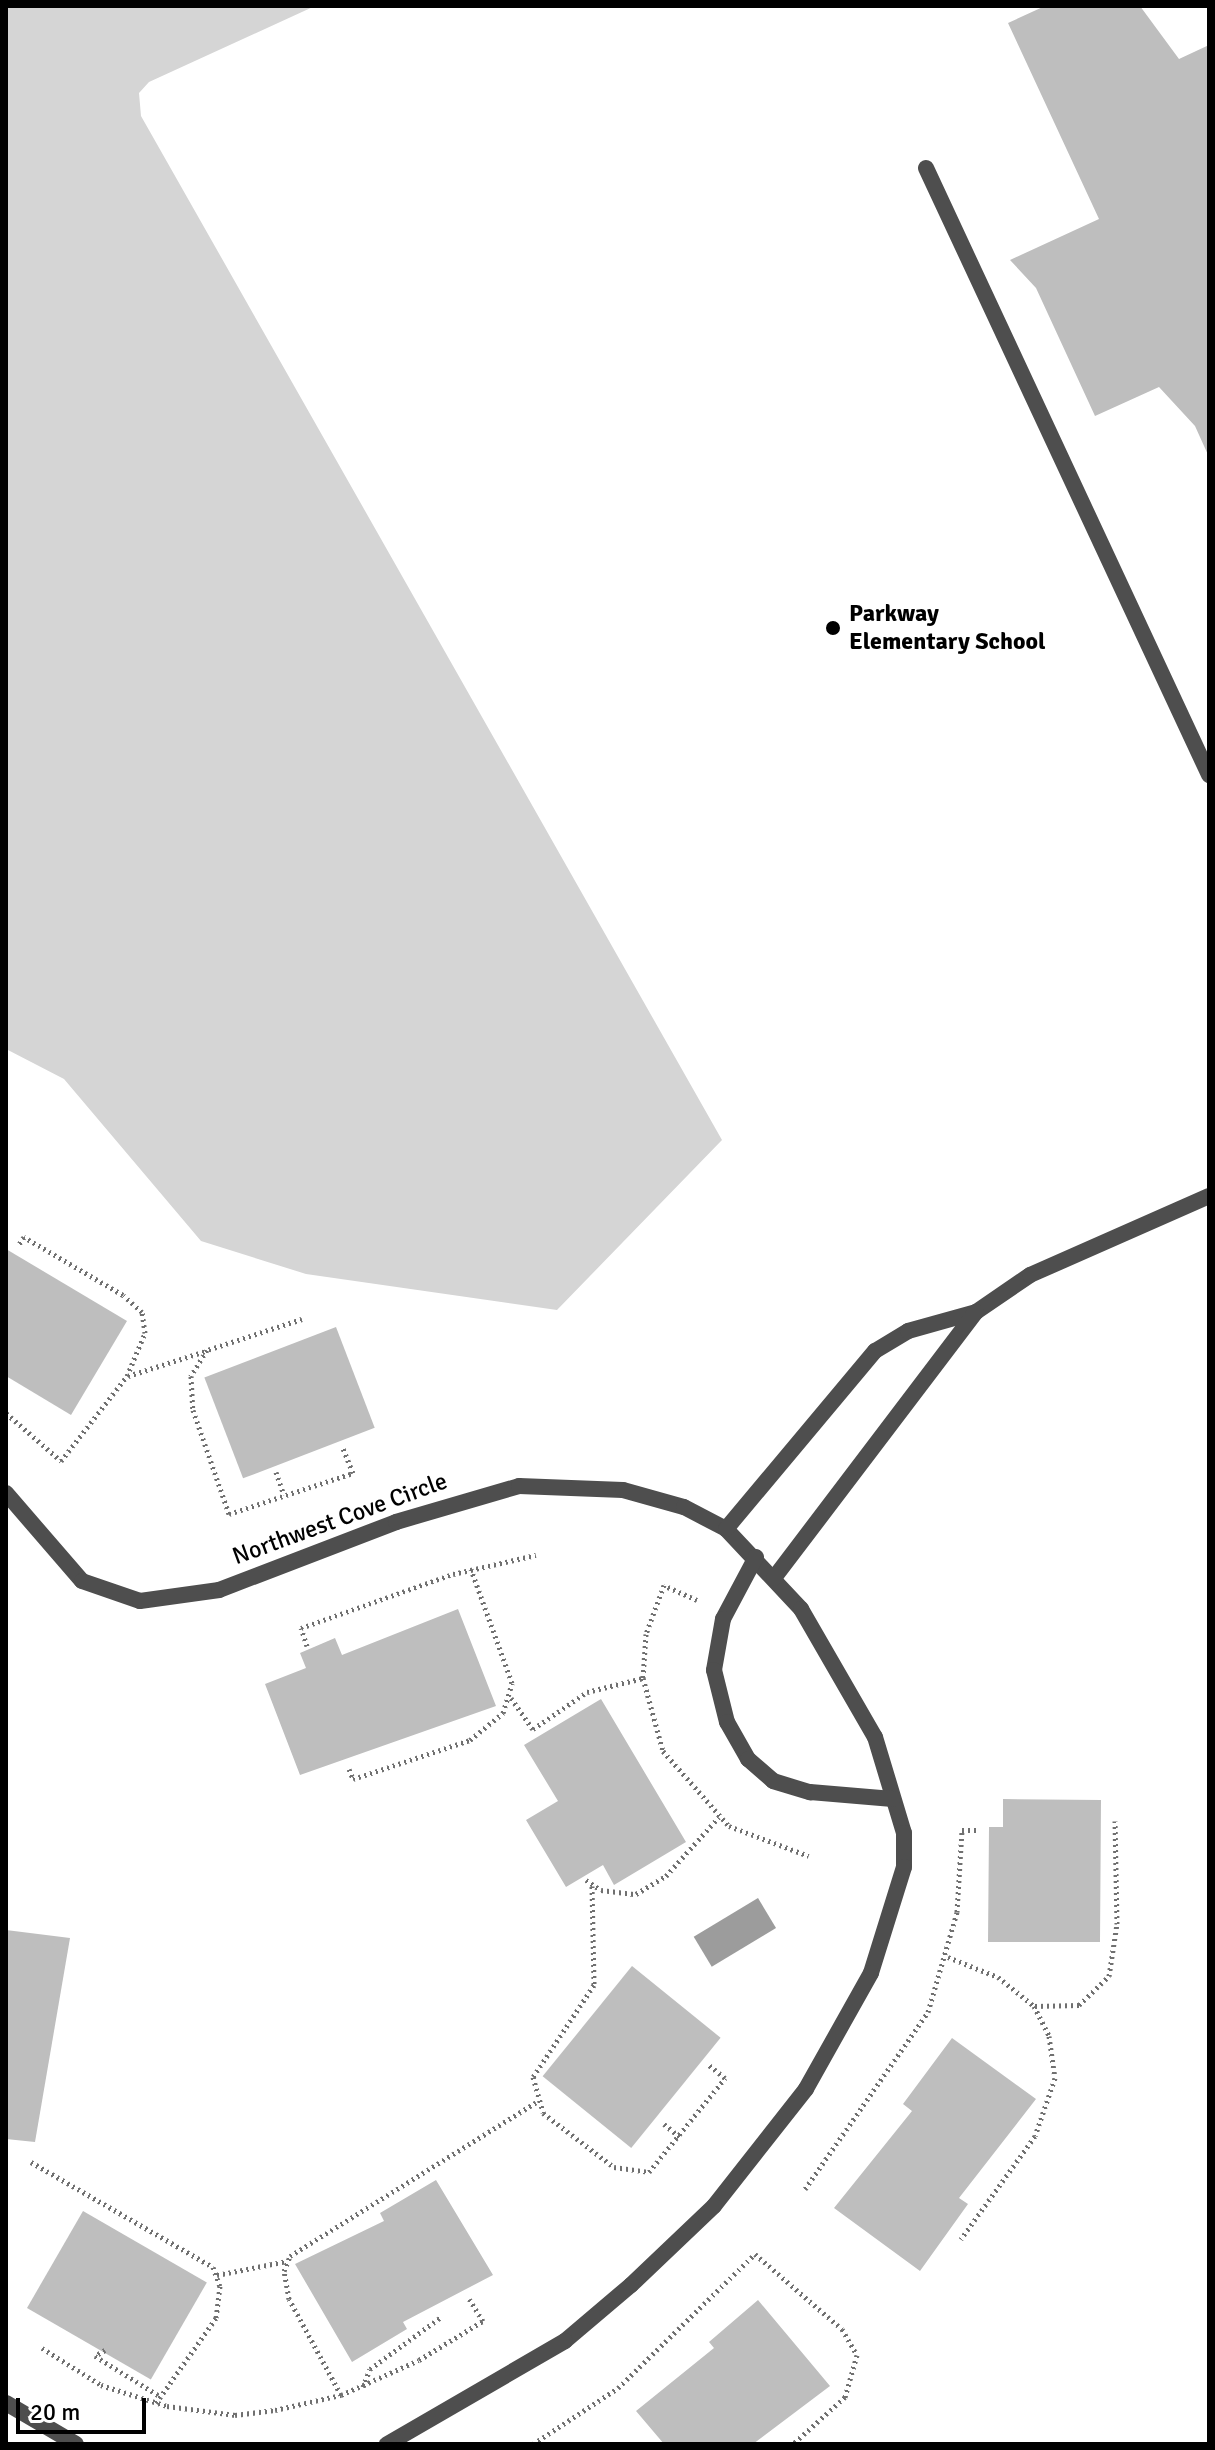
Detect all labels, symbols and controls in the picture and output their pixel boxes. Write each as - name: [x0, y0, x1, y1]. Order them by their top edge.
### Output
- place label: Parkway Elementary School: [849, 600, 1046, 656]
- marker: Parkway Elementary School: [824, 619, 842, 637]
- street label: Northwest Cove Circle: [229, 1467, 451, 1571]
- scale bar: [20, 2382, 150, 2432]
- text: 20 m: [30, 2397, 80, 2427]

